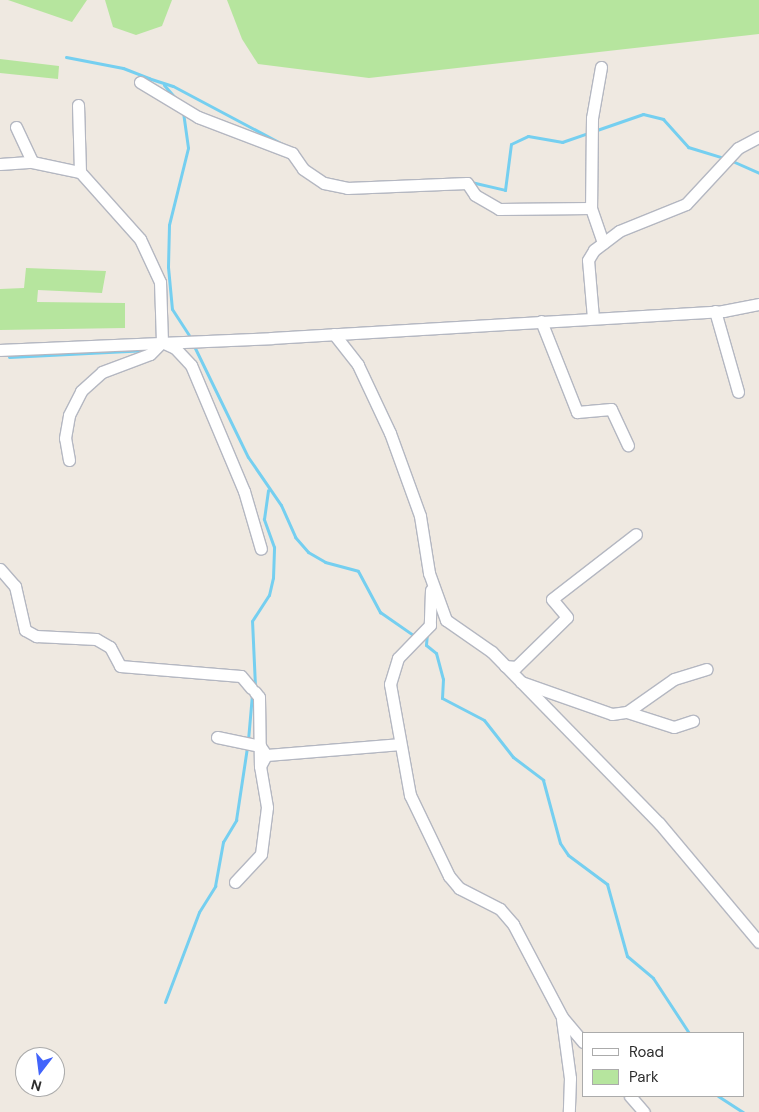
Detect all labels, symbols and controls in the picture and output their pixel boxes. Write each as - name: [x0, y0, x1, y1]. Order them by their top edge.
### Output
- legend: [582, 1032, 744, 1097]
- text: Road: [629, 1042, 664, 1062]
- north arrow: [15, 1047, 65, 1097]
- text: Park: [629, 1067, 659, 1087]
- text: N: [29, 1076, 44, 1096]

